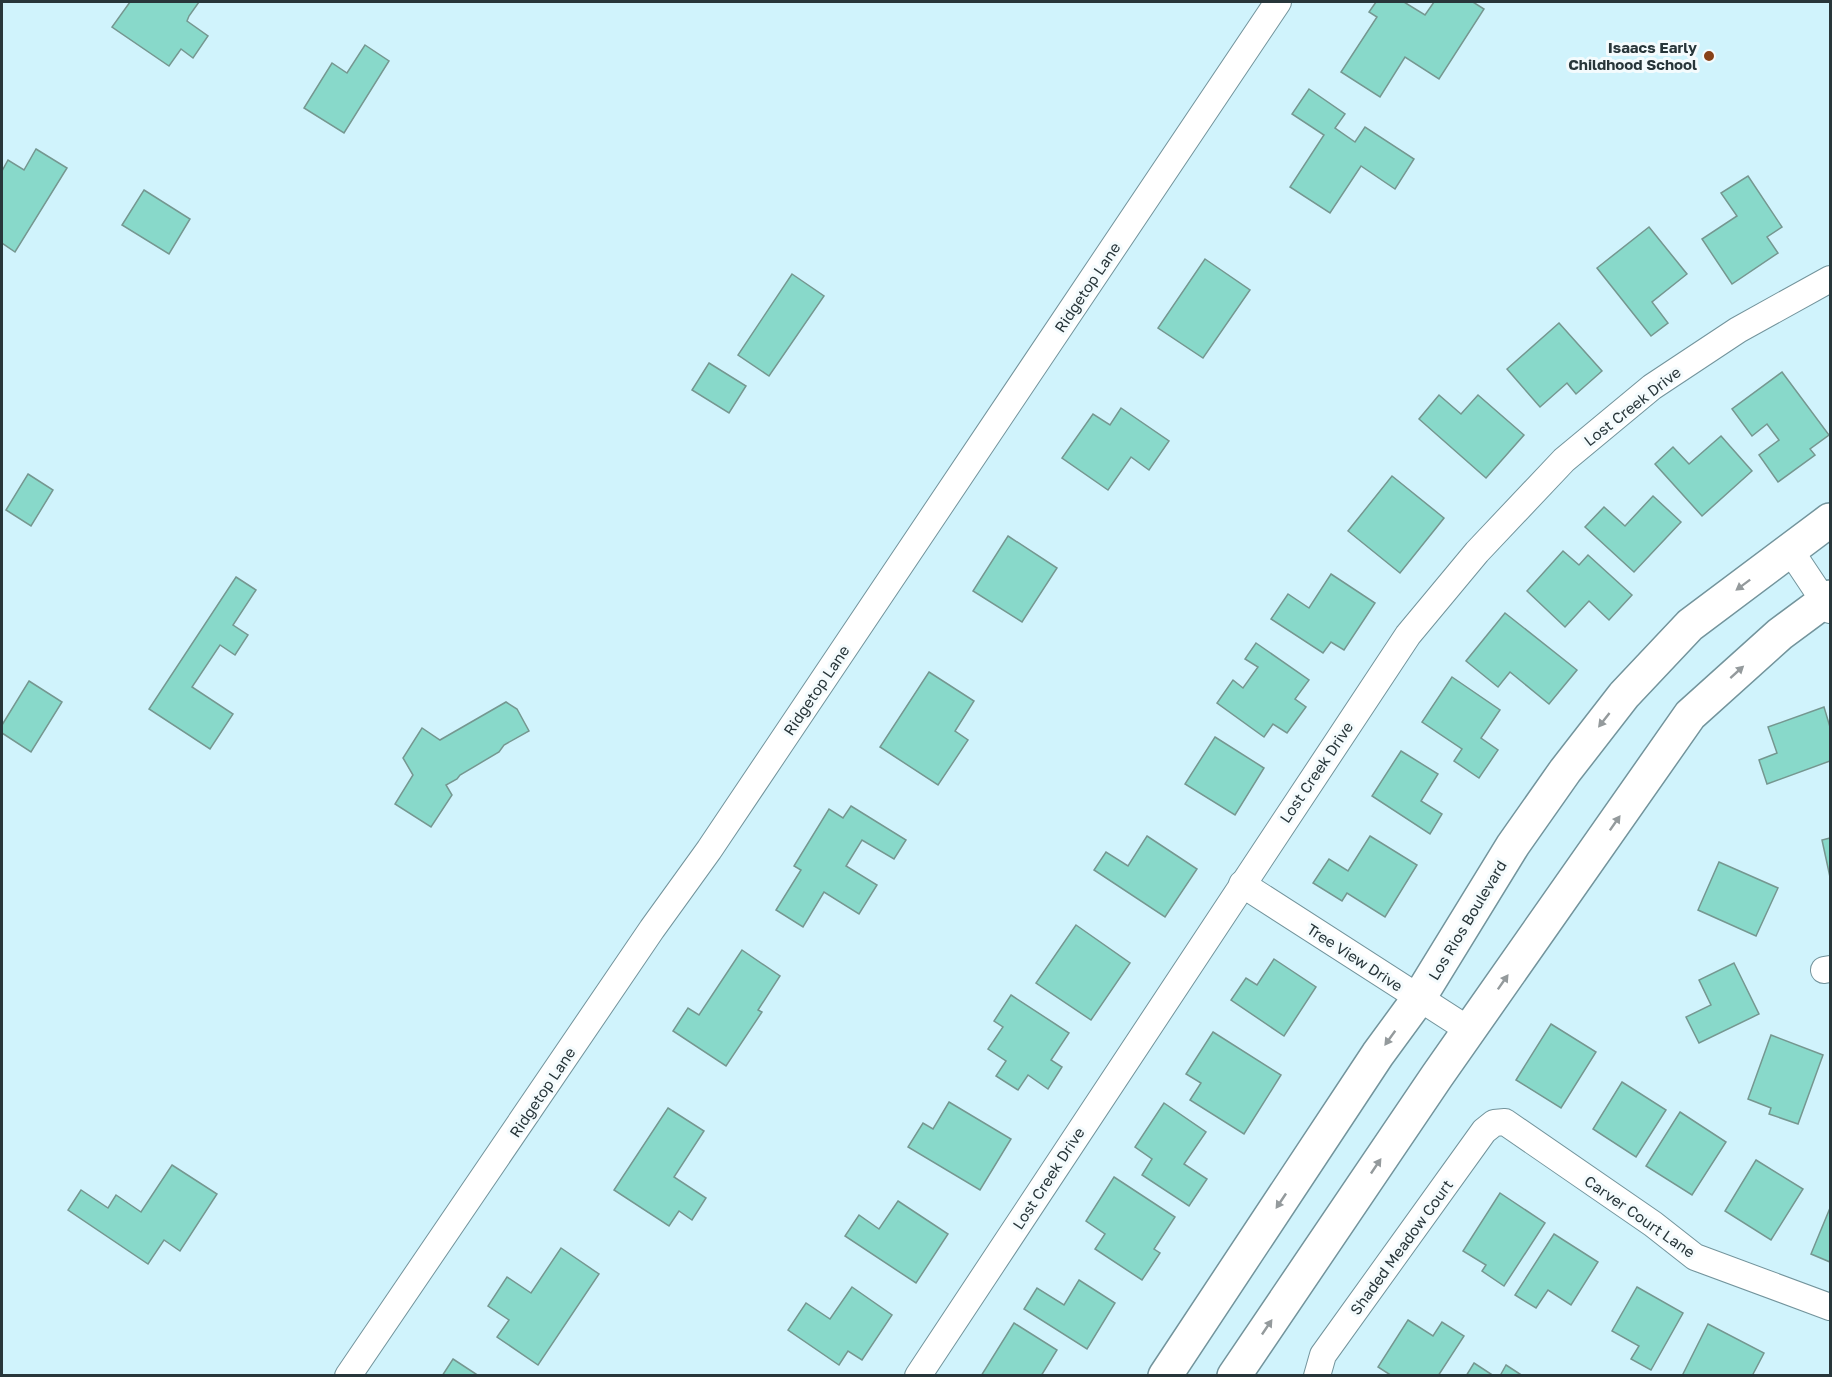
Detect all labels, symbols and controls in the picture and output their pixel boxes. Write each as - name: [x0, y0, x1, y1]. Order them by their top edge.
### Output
- place label: Isaacs Early Childhood School: [1568, 38, 1697, 73]
- marker: Isaacs Early Childhood School: [1702, 49, 1716, 63]
- street label: Ridgetop Lane: [1050, 238, 1124, 335]
- street label: Lost Creek Drive: [1580, 362, 1684, 449]
- one-way arrow: [1736, 579, 1752, 591]
- street label: Ridgetop Lane: [779, 641, 853, 738]
- one-way arrow: [1730, 665, 1745, 679]
- one-way arrow: [1598, 712, 1610, 728]
- street label: Lost Creek Drive: [1276, 718, 1357, 826]
- one-way arrow: [1609, 815, 1621, 831]
- street label: Los Rios Boulevard: [1424, 857, 1510, 983]
- street label: Tree View Drive: [1304, 919, 1406, 995]
- one-way arrow: [1497, 975, 1509, 991]
- one-way arrow: [1384, 1030, 1396, 1046]
- street label: Ridgetop Lane: [505, 1043, 579, 1140]
- street label: Lost Creek Drive: [1008, 1123, 1088, 1232]
- one-way arrow: [1370, 1158, 1382, 1174]
- street label: Carver Court Lane: [1581, 1171, 1699, 1261]
- street label: Shaded Meadow Court: [1346, 1176, 1456, 1318]
- one-way arrow: [1276, 1192, 1287, 1209]
- one-way arrow: [1261, 1319, 1272, 1335]

